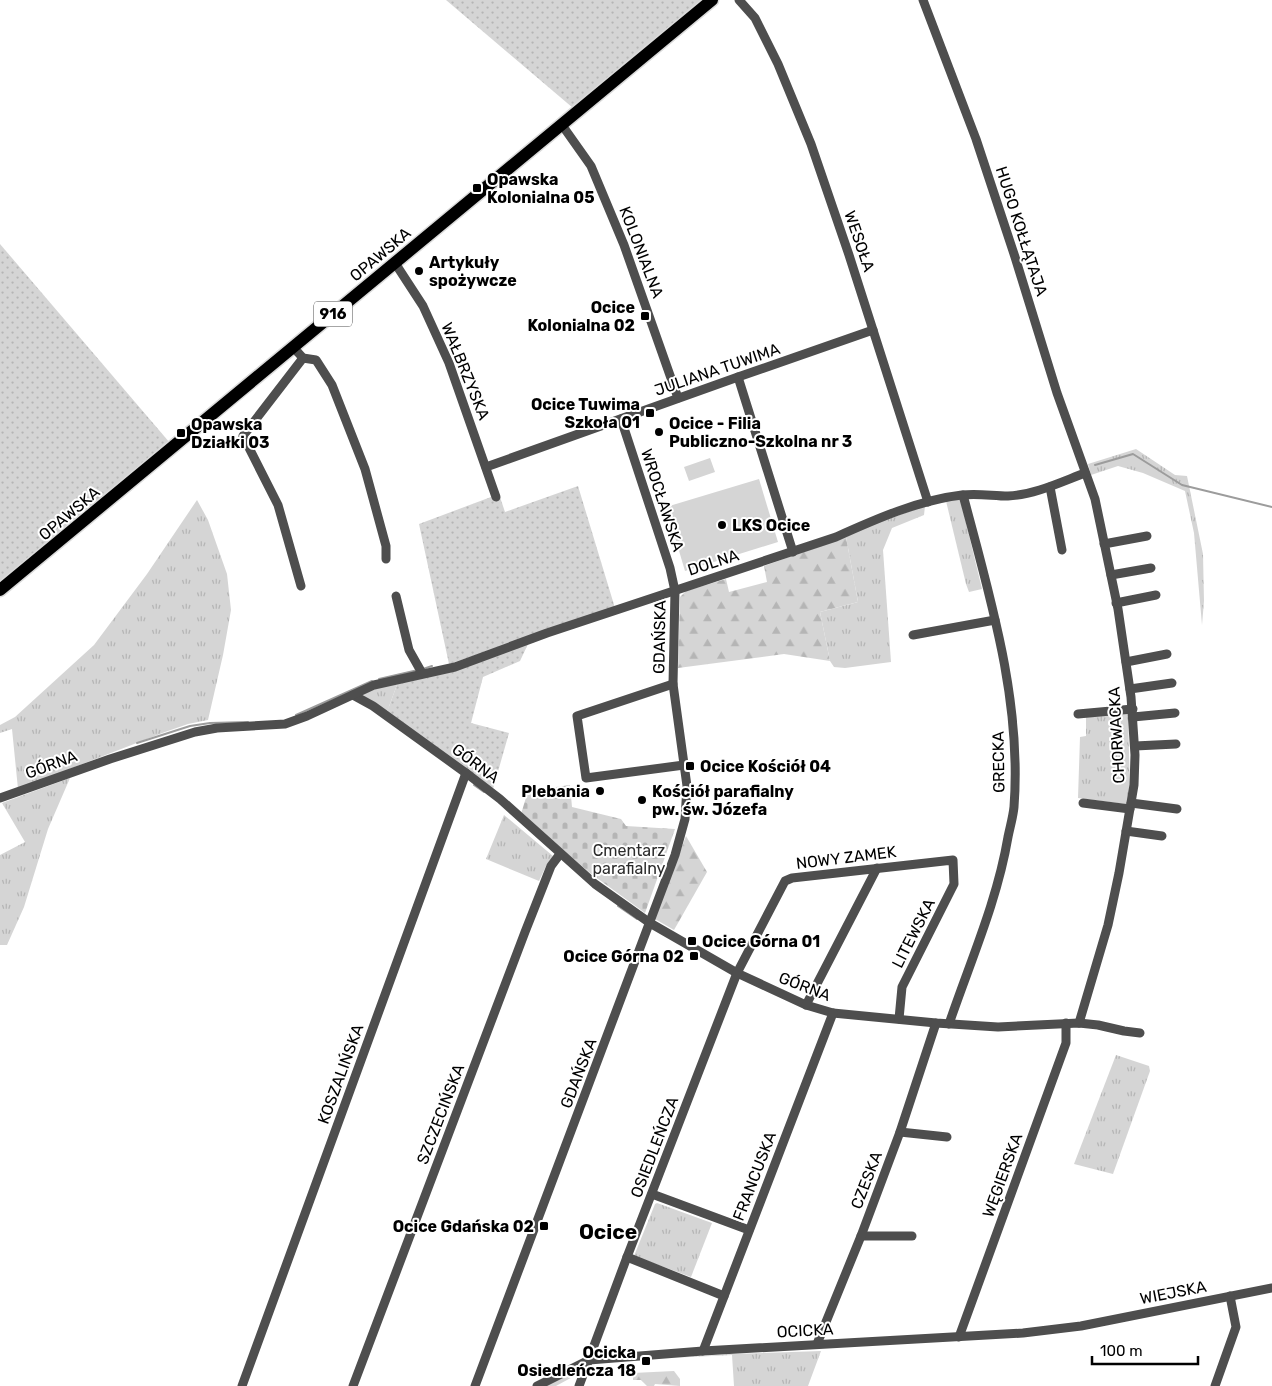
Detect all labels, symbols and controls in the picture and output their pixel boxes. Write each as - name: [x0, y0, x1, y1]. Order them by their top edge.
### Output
- street label: HUGO KOŁŁĄTAJA: [991, 164, 1052, 299]
- place label: Opawska Kolonialna 05: [487, 170, 595, 207]
- marker: Opawska Kolonialna 05: [471, 182, 483, 194]
- street label: KOLONIALNA: [615, 204, 668, 301]
- street label: WESOŁA: [840, 208, 879, 274]
- street label: OPAWSKA: [346, 223, 415, 285]
- place label: Artykuły spożywcze: [429, 253, 517, 290]
- marker: Artykuły spożywcze: [413, 265, 425, 277]
- place label: Ocice Kolonialna 02: [527, 298, 635, 335]
- road number: 916: [314, 302, 352, 326]
- marker: Ocice Kolonialna 02: [639, 310, 651, 322]
- street label: WAŁBRZYSKA: [437, 320, 494, 423]
- street label: JULIANA TUWIMA: [652, 339, 783, 400]
- place label: Ocice Tuwima Szkoła 01: [531, 395, 640, 432]
- marker: Ocice Tuwima Szkoła 01: [644, 407, 656, 419]
- place label: Ocice - Filia Publiczno-Szkolna nr 3: [669, 414, 852, 451]
- place label: Opawska Działki 03: [191, 415, 270, 452]
- marker: Ocice - Filia Publiczno-Szkolna nr 3: [653, 426, 665, 438]
- marker: Opawska Działki 03: [175, 427, 187, 439]
- street label: WROCŁAWSKA: [637, 446, 688, 554]
- street label: OPAWSKA: [35, 482, 104, 544]
- place label: LKS Ocice: [732, 516, 810, 535]
- marker: LKS Ocice: [716, 519, 728, 531]
- street label: DOLNA: [685, 545, 741, 580]
- street label: GDAŃSKA: [649, 600, 670, 674]
- street label: CHORWACKA: [1104, 686, 1129, 784]
- street label: GRECKA: [988, 731, 1009, 793]
- street label: GÓRNA: [448, 739, 504, 787]
- street label: GÓRNA: [22, 745, 80, 783]
- place label: Ocice Kościół 04: [700, 757, 831, 776]
- marker: Ocice Kościół 04: [684, 760, 696, 772]
- place label: Plebania: [521, 782, 590, 801]
- place label: Kościół parafialny pw. św. Józefa: [652, 782, 794, 819]
- marker: Plebania: [594, 785, 606, 797]
- marker: Kościół parafialny pw. św. Józefa: [636, 794, 648, 806]
- park label: Cmentarz parafialny: [593, 841, 666, 878]
- street label: NOWY ZAMEK: [795, 842, 898, 873]
- street label: LITEWSKA: [888, 895, 939, 971]
- place label: Ocice Górna 01: [702, 932, 820, 951]
- marker: Ocice Górna 01: [686, 935, 698, 947]
- place label: Ocice Górna 02: [563, 947, 684, 966]
- marker: Ocice Górna 02: [688, 950, 700, 962]
- street label: GÓRNA: [776, 967, 834, 1005]
- street label: KOSZALIŃSKA: [314, 1021, 367, 1127]
- street label: GDAŃSKA: [556, 1035, 601, 1111]
- street label: SZCZECIŃSKA: [413, 1061, 468, 1167]
- street label: OSIEDLEŃCZA: [626, 1094, 683, 1200]
- street label: FRANCUSKA: [729, 1129, 780, 1223]
- street label: WĘGIERSKA: [978, 1130, 1028, 1220]
- street label: CZESKA: [847, 1148, 886, 1212]
- place label: Ocice Gdańska 02: [393, 1217, 534, 1236]
- district label: Ocice: [579, 1219, 637, 1244]
- marker: Ocice Gdańska 02: [538, 1220, 550, 1232]
- street label: WIEJSKA: [1138, 1277, 1208, 1308]
- street label: OCICKA: [776, 1320, 834, 1341]
- scale bar: [1092, 1334, 1198, 1366]
- text: 100 m: [1100, 1342, 1142, 1360]
- place label: Ocicka Osiedleńcza 18: [517, 1343, 636, 1380]
- marker: Ocicka Osiedleńcza 18: [640, 1355, 652, 1367]

